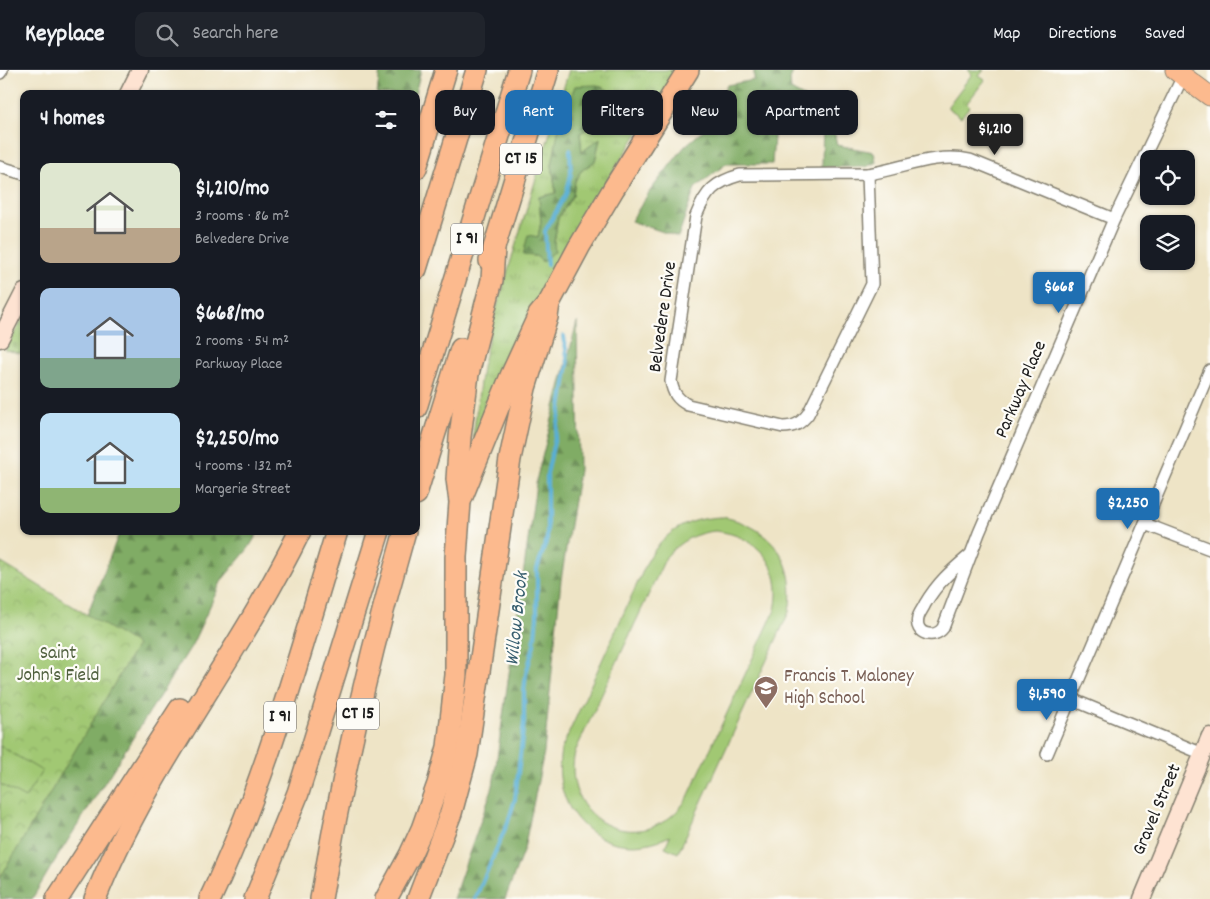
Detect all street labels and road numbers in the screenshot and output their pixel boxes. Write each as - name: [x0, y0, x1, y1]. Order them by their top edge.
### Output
- road number: CT 15: [500, 144, 542, 175]
- road number: I 91: [451, 223, 483, 254]
- street label: Belvedere Drive: [643, 260, 685, 374]
- street label: Parkway Place: [989, 337, 1055, 443]
- road number: CT 15: [337, 699, 379, 730]
- road number: I 91: [264, 702, 296, 732]
- street label: Gravel Street: [1127, 760, 1189, 860]

